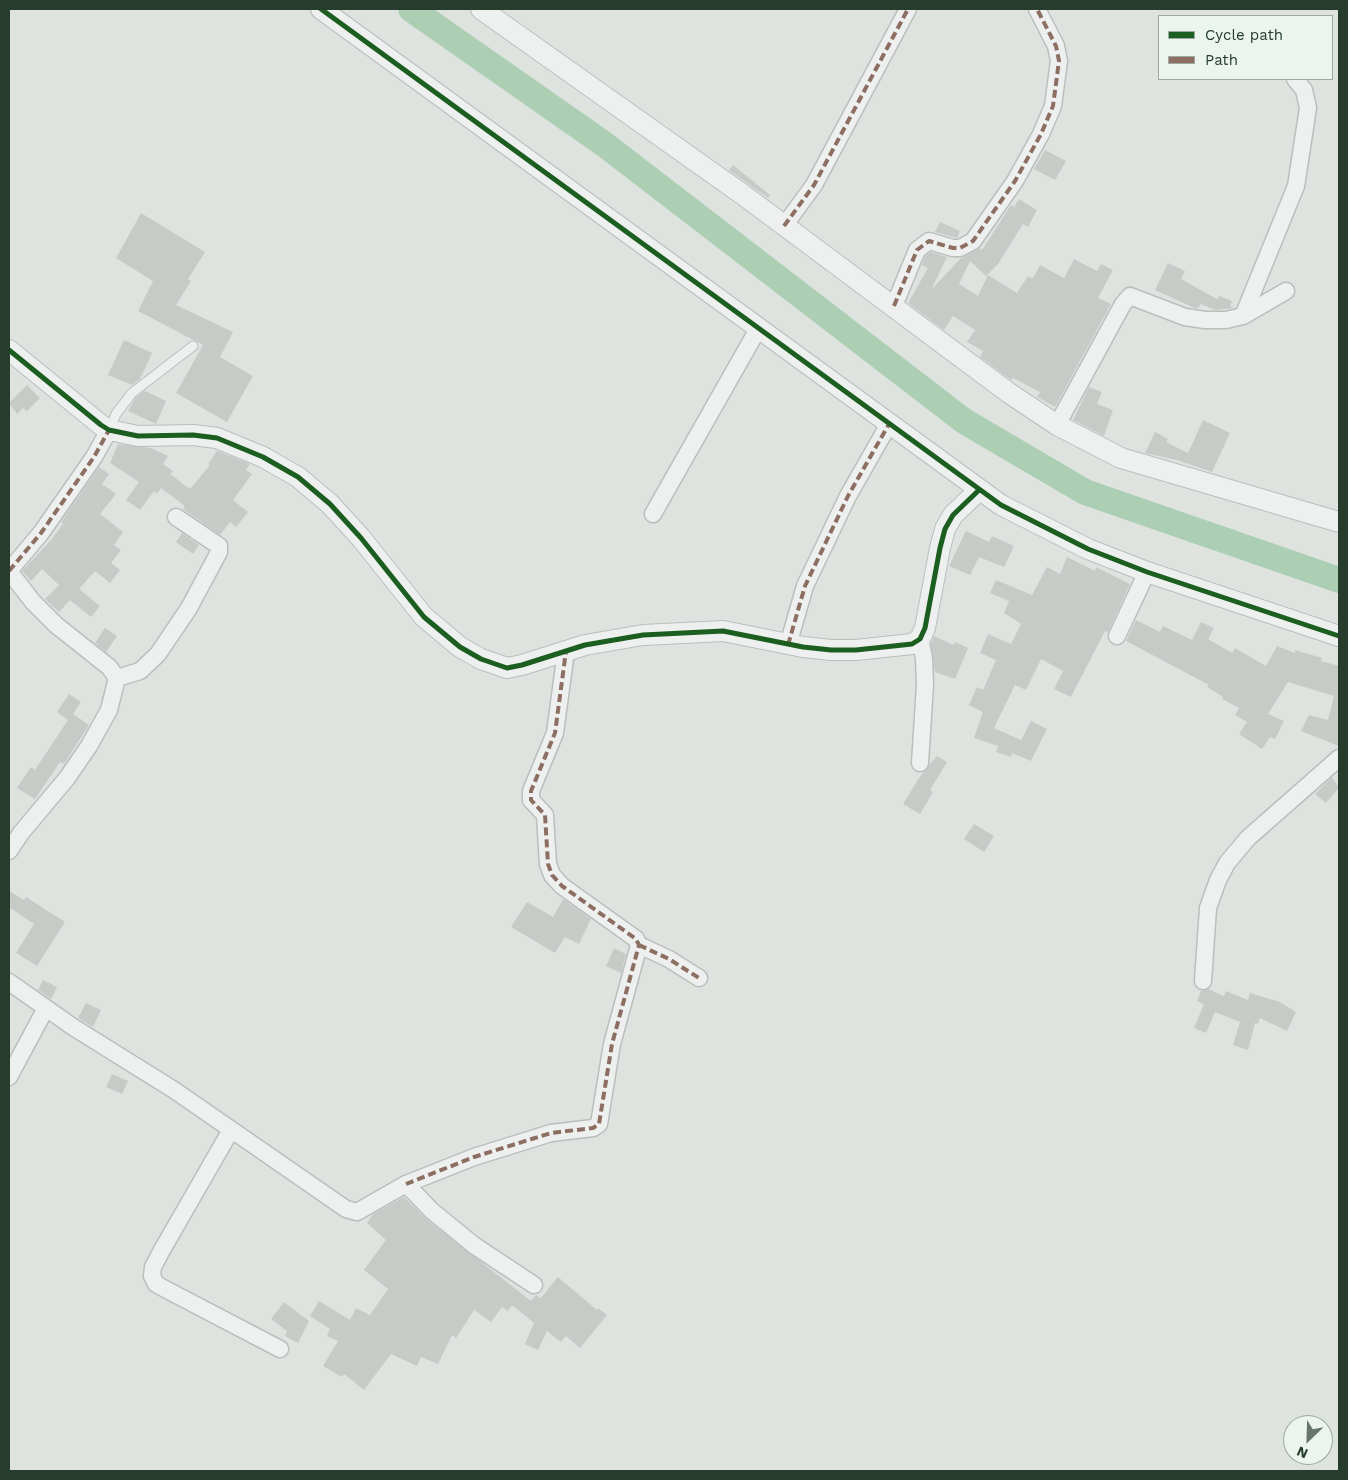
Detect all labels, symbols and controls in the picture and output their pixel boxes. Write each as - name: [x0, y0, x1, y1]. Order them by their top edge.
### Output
- legend: [1158, 15, 1333, 80]
- text: Cycle path: [1205, 26, 1283, 44]
- text: Path: [1205, 51, 1238, 69]
- north arrow: [1283, 1415, 1333, 1465]
- text: N: [1294, 1443, 1310, 1462]

